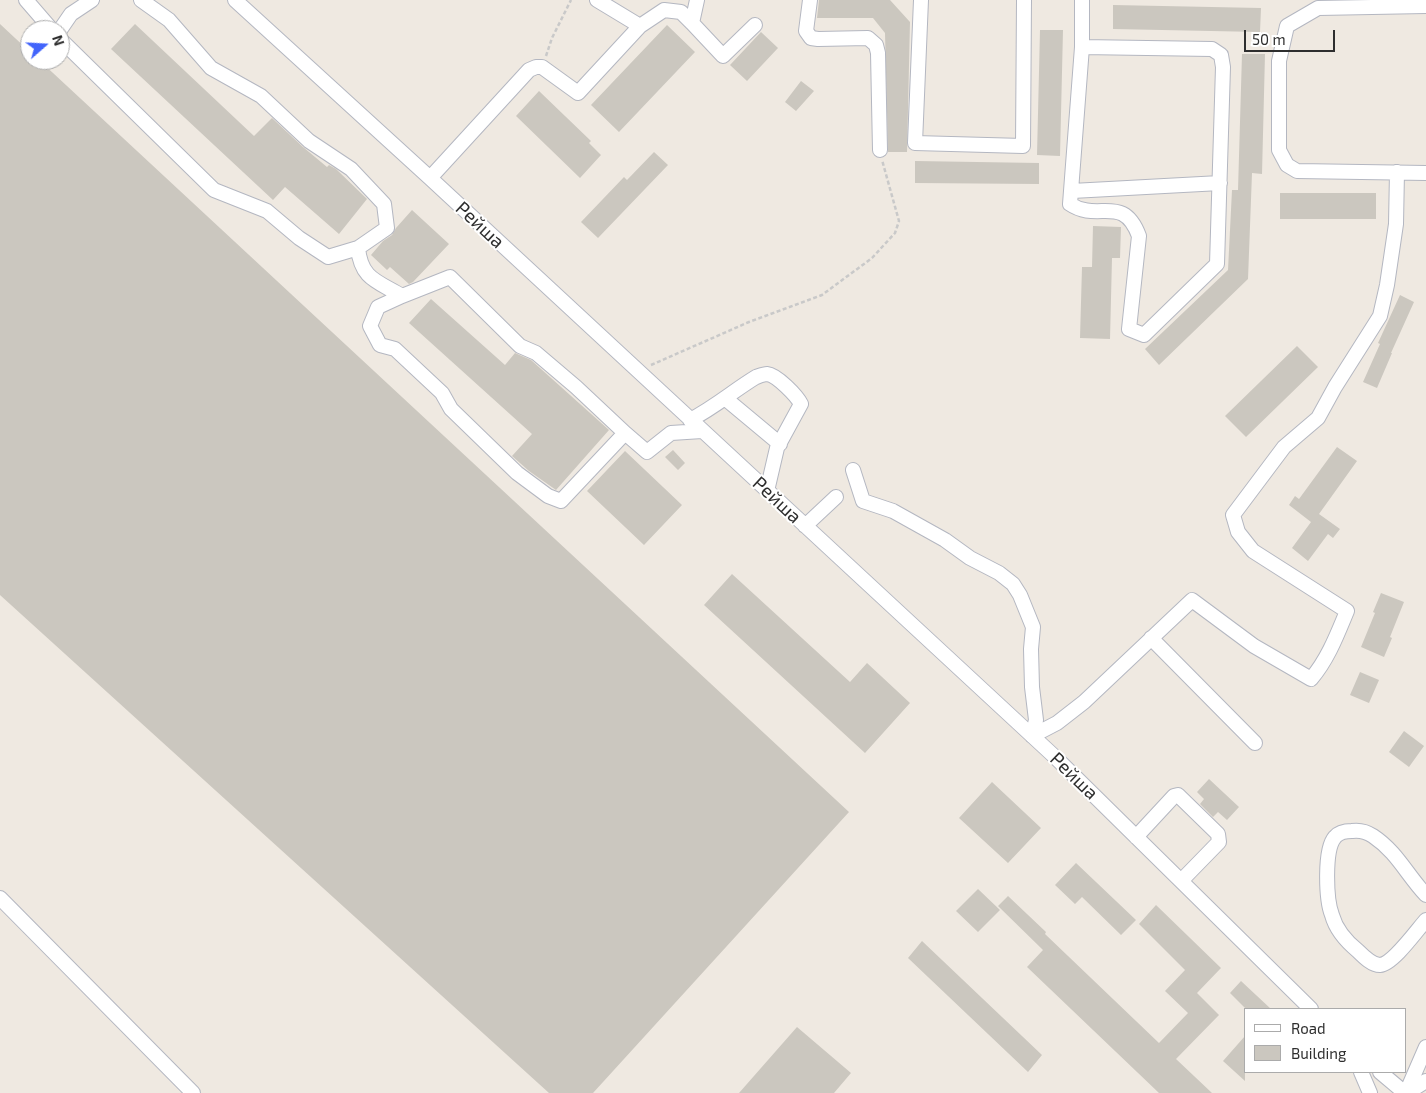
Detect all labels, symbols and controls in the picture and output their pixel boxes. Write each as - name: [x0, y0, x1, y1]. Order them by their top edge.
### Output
- north arrow: [20, 20, 70, 70]
- scale bar: [1246, 20, 1337, 52]
- text: 50 m: [1252, 30, 1286, 48]
- text: N: [49, 33, 68, 48]
- street label: Рейша: [451, 197, 509, 253]
- street label: Рейша: [748, 472, 806, 528]
- street label: Рейша: [1045, 748, 1103, 804]
- legend: [1244, 1008, 1406, 1073]
- text: Road: [1291, 1019, 1326, 1037]
- text: Building: [1291, 1044, 1346, 1062]

